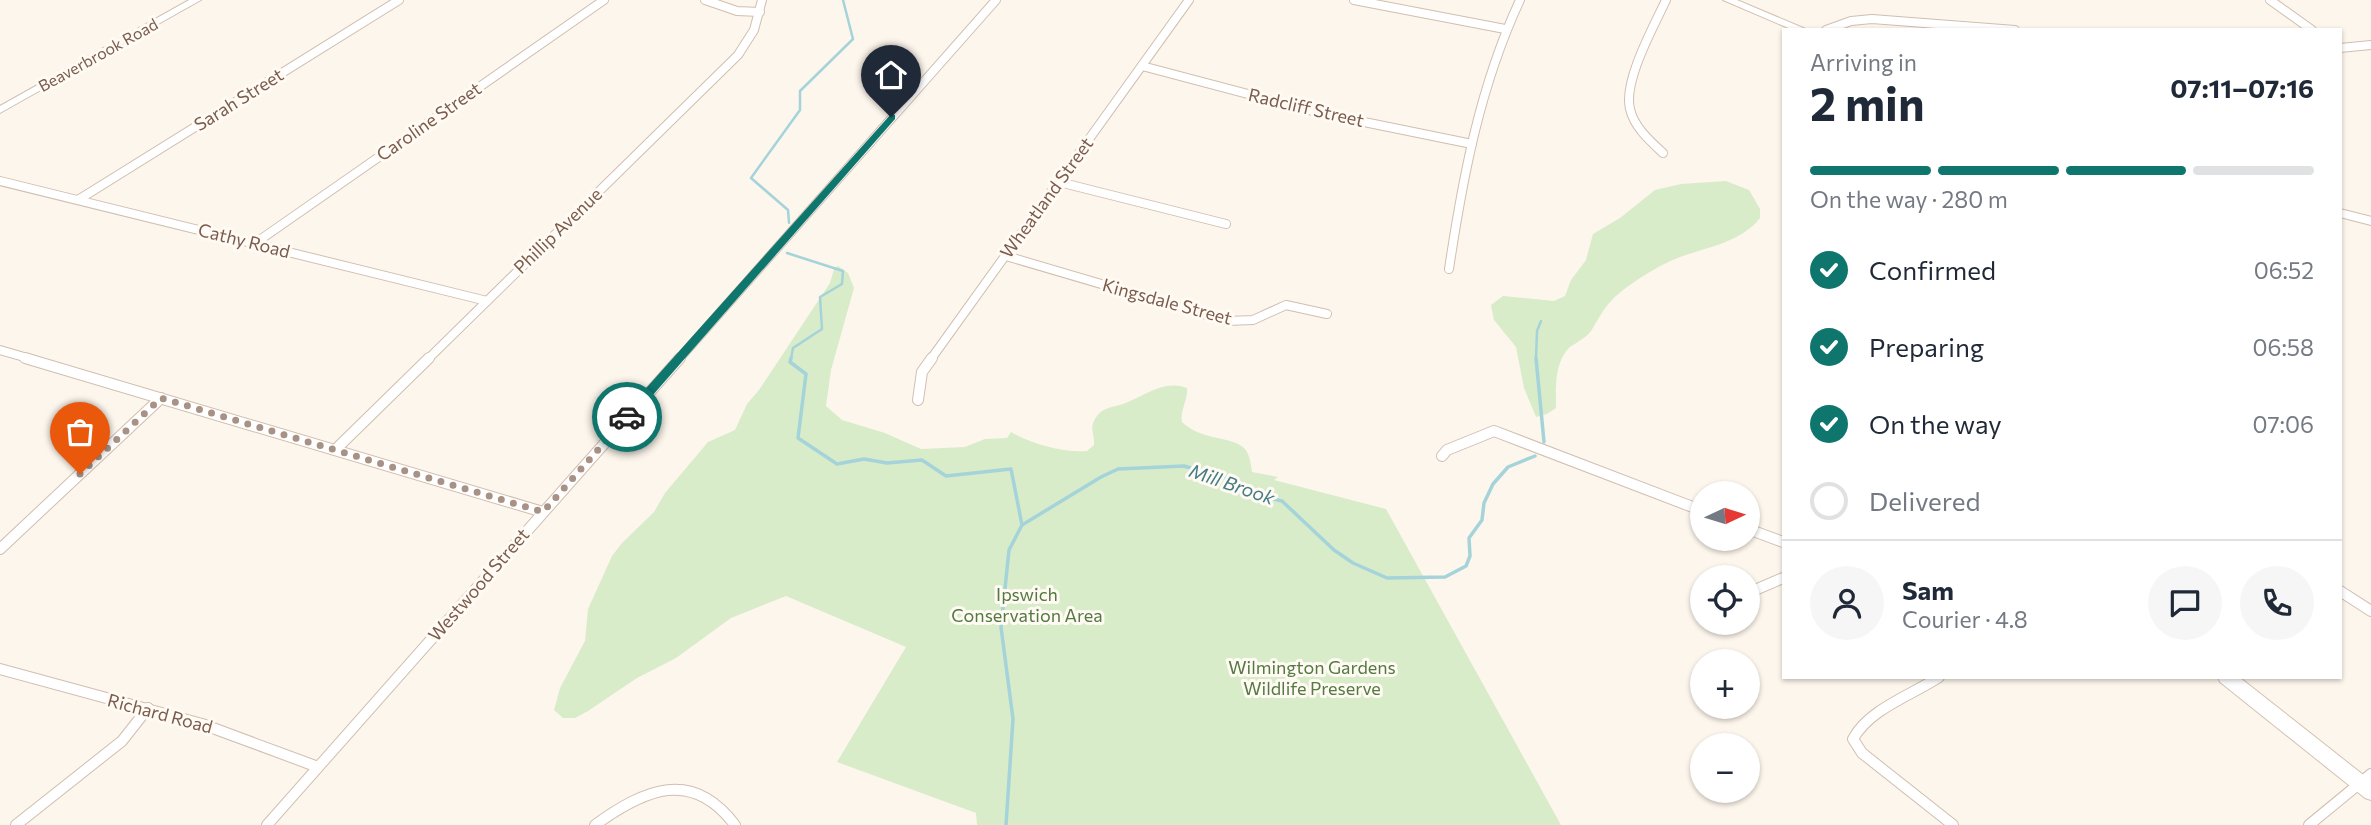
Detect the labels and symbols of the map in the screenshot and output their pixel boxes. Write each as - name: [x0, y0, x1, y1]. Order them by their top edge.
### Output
- street label: Beaverbrook Road: [35, 14, 161, 95]
- pin: [861, 45, 921, 117]
- street label: Sarah Street: [190, 63, 287, 135]
- street label: Caroline Street: [372, 77, 485, 165]
- street label: Radcliff Street: [1246, 83, 1366, 131]
- street label: Wheatland Street: [995, 133, 1097, 262]
- street label: Phillip Avenue: [509, 183, 606, 278]
- street label: Cathy Road: [196, 218, 293, 262]
- street label: Kingsdale Street: [1100, 273, 1234, 329]
- courier: [592, 382, 662, 452]
- pin: [50, 402, 110, 474]
- water label: Mill Brook: [1186, 458, 1279, 509]
- north arrow: [1690, 481, 1760, 551]
- street label: Westwood Street: [423, 523, 533, 645]
- park label: Ipswich Conservation Area: [951, 583, 1103, 626]
- park label: Wilmington Gardens Wildlife Preserve: [1228, 656, 1396, 699]
- street label: Richard Road: [105, 688, 215, 738]

